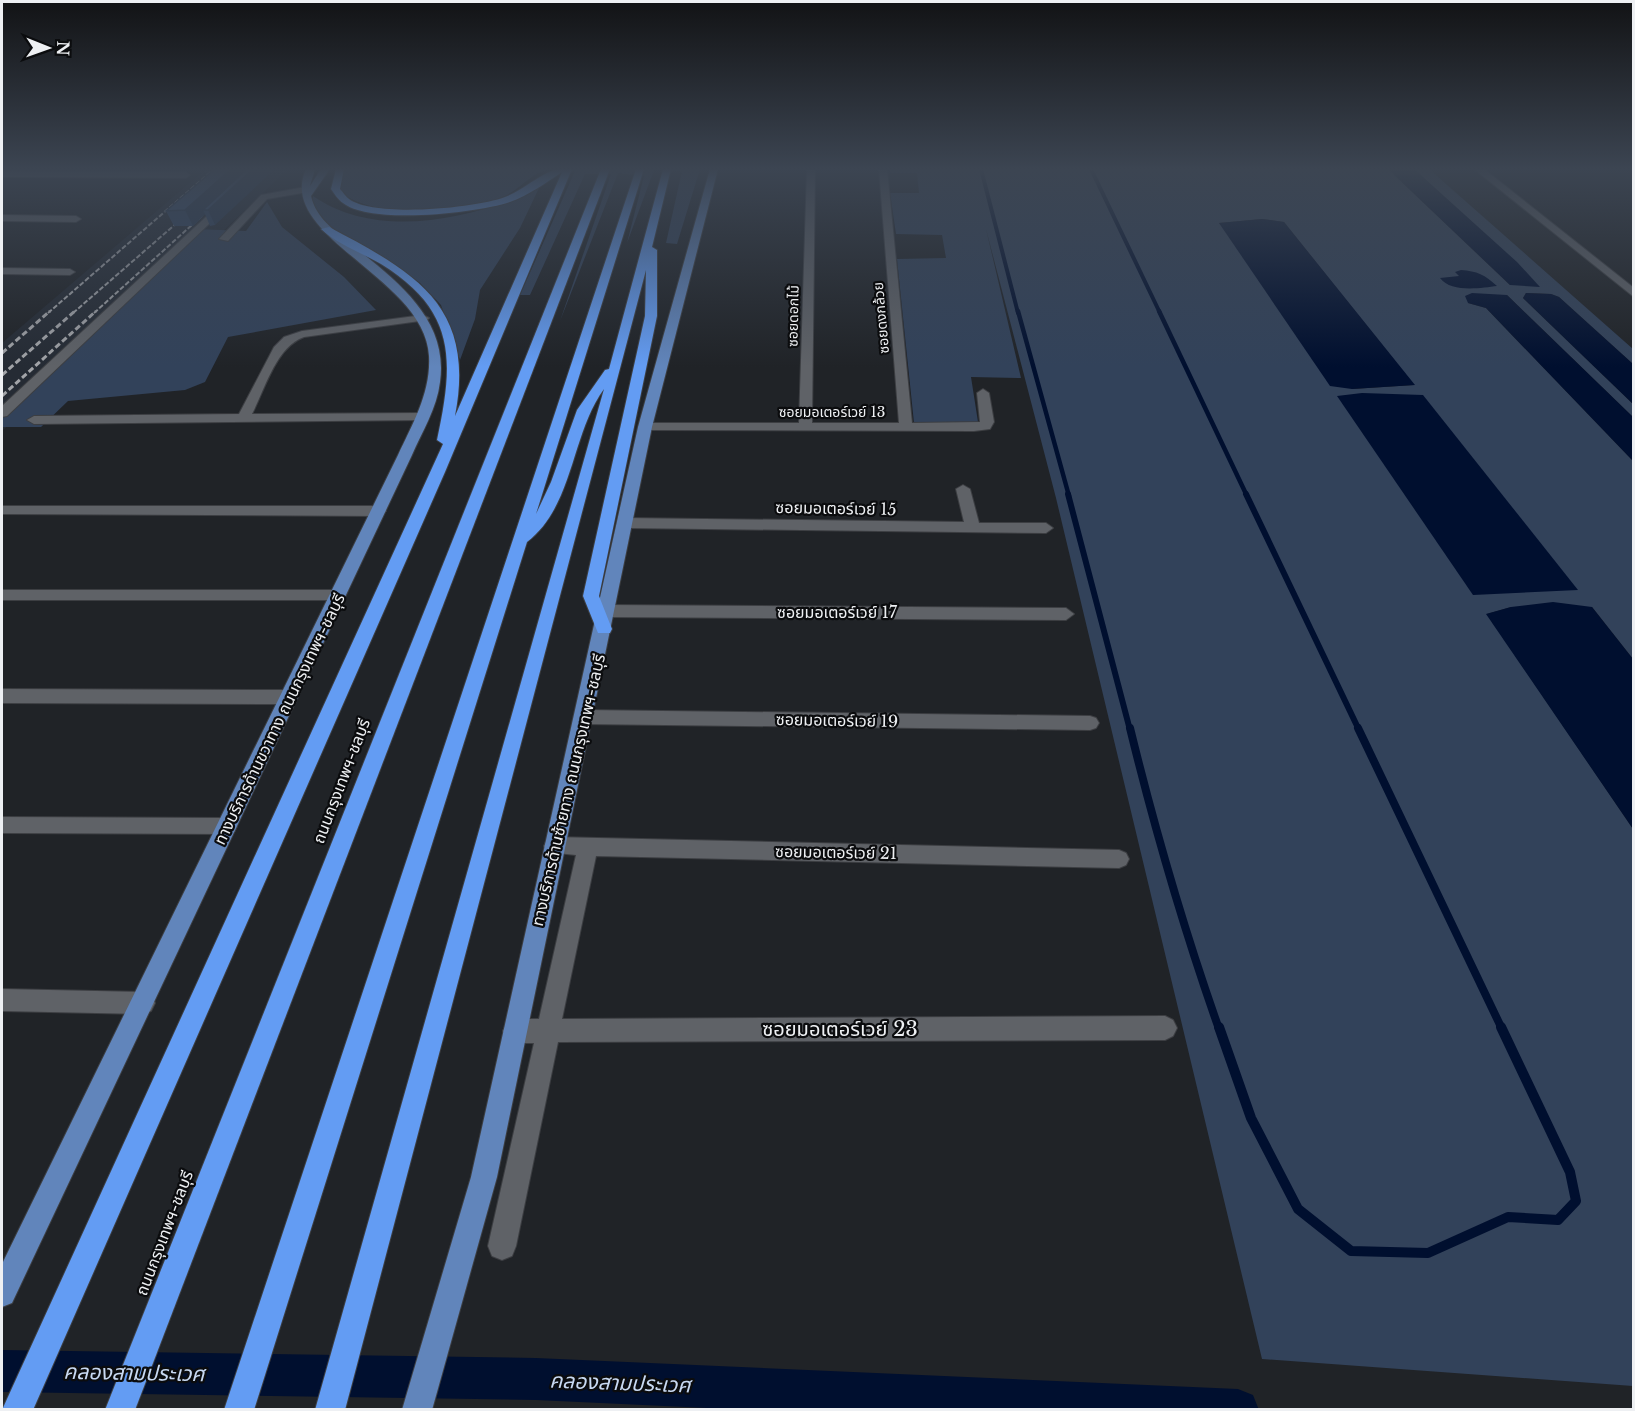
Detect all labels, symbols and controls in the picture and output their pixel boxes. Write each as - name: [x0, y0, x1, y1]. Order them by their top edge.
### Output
- north arrow: [18, 18, 78, 78]
- text: N: [53, 41, 73, 56]
- street label: ซอยดงกล้วย: [869, 281, 893, 355]
- street label: ซอยดอกไม้: [783, 285, 803, 347]
- street label: ซอยมอเตอร์เวย์ 13: [779, 403, 885, 421]
- street label: ซอยมอเตอร์เวย์ 15: [775, 497, 897, 519]
- street label: ทางบริการด้านขวาทาง ถนนกรุงเทพฯ-ชลบุรี: [210, 590, 348, 848]
- street label: ซอยมอเตอร์เวย์ 17: [777, 602, 898, 622]
- street label: ทางบริการด้านซ้ายทาง ถนนกรุงเทพฯ-ชลบุรี: [527, 652, 609, 928]
- street label: ซอยมอเตอร์เวย์ 19: [776, 709, 898, 731]
- street label: ถนนกรุงเทพฯ-ชลบุรี: [308, 716, 374, 846]
- street label: ซอยมอเตอร์เวย์ 21: [775, 841, 897, 863]
- street label: ซอยมอเตอร์เวย์ 23: [762, 1017, 918, 1041]
- street label: ถนนกรุงเทพฯ-ชลบุรี: [131, 1168, 197, 1298]
- water label: คลองสามประเวศ: [63, 1359, 208, 1387]
- water label: คลองสามประเวศ: [549, 1368, 694, 1399]

